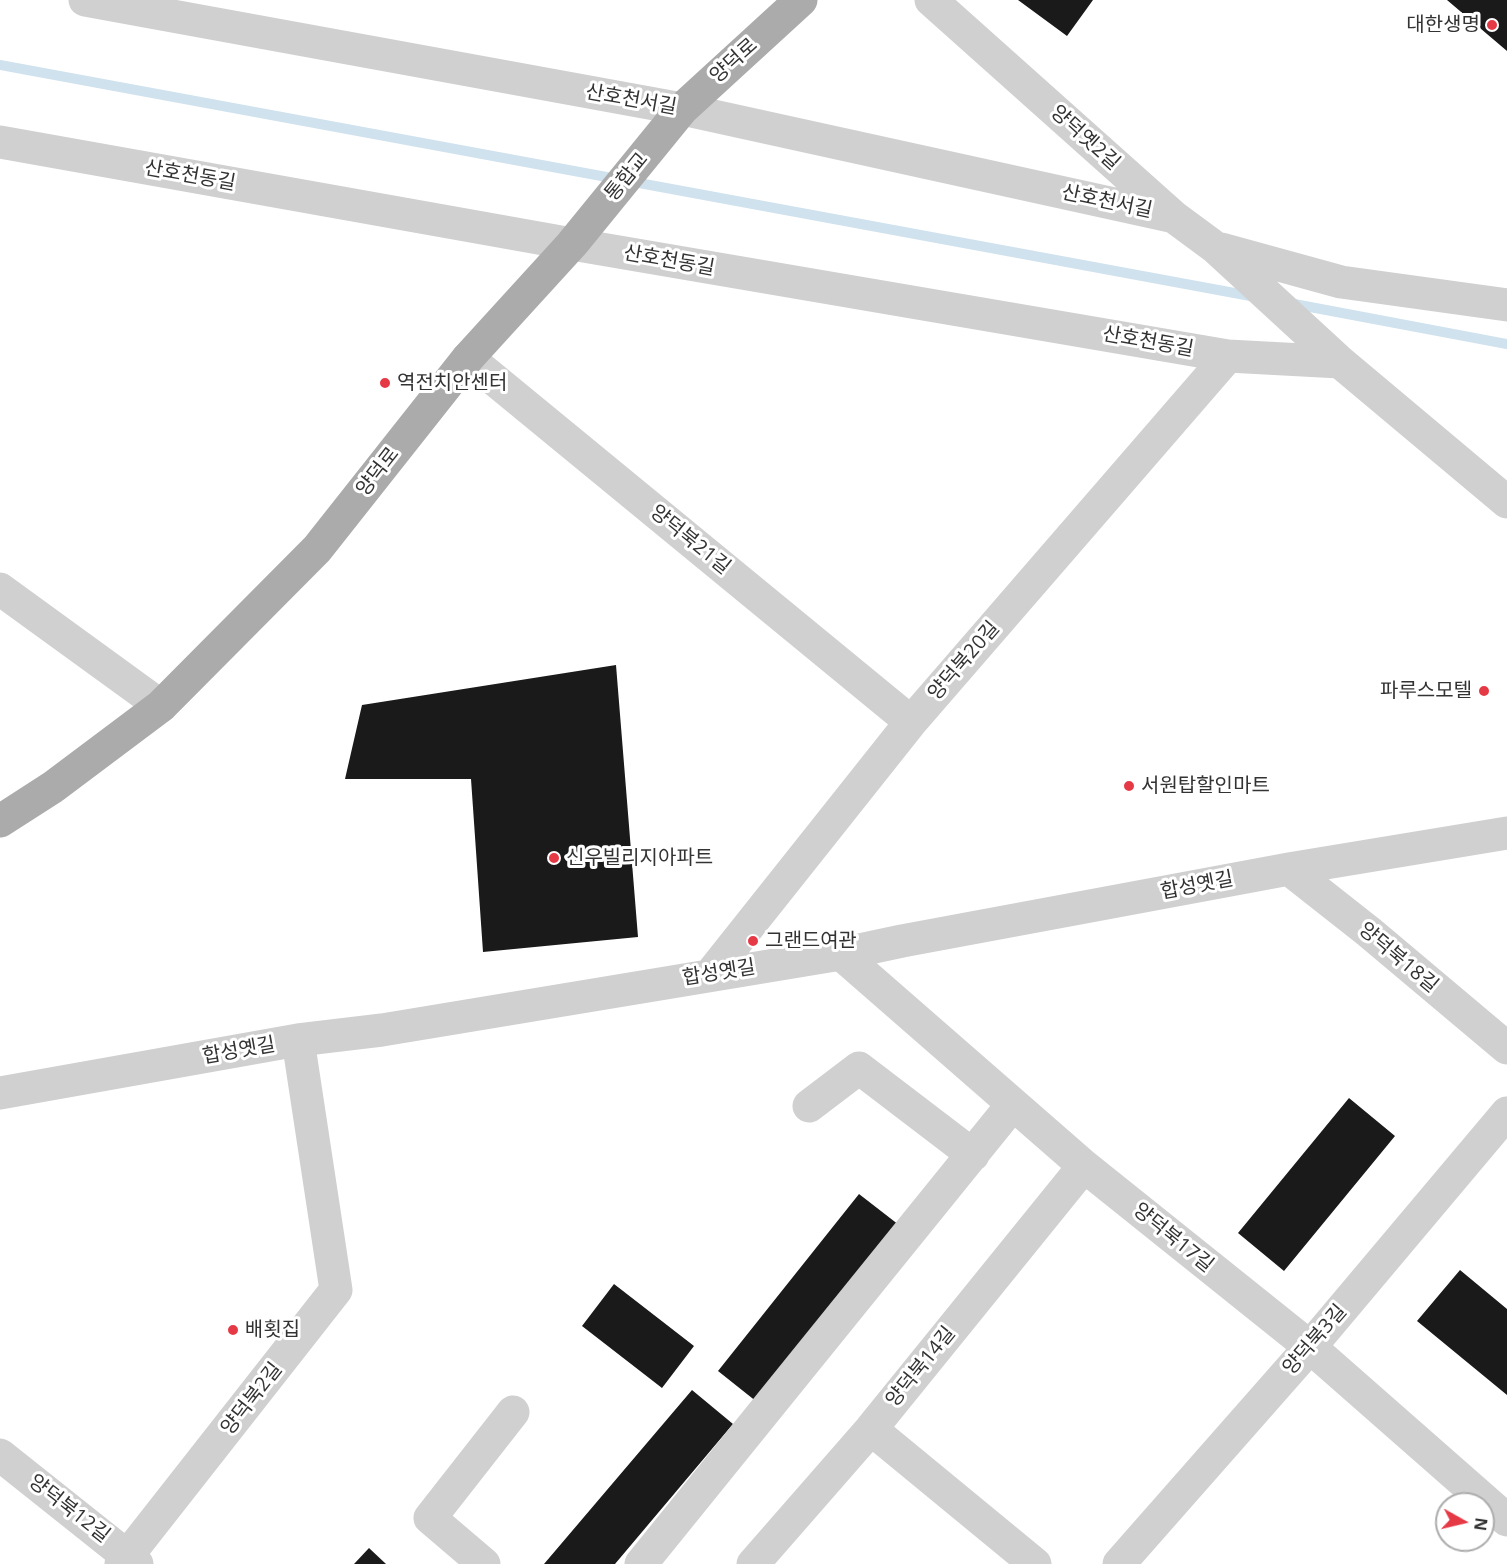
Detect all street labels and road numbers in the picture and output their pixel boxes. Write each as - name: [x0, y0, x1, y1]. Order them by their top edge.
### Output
- street label: 양덕로: [705, 34, 763, 88]
- street label: 산호천서길: [584, 80, 678, 120]
- street label: 양덕옛2길: [1045, 101, 1125, 175]
- street label: 통합교: [600, 148, 654, 206]
- street label: 산호천동길: [143, 156, 237, 196]
- street label: 산호천서길: [1060, 181, 1154, 223]
- street label: 산호천동길: [622, 241, 716, 281]
- street label: 산호천동길: [1101, 322, 1195, 362]
- street label: 양덕로: [352, 443, 404, 501]
- street label: 양덕북21길: [645, 500, 735, 580]
- street label: 양덕북20길: [923, 617, 1005, 705]
- street label: 합성옛길: [1159, 867, 1235, 905]
- street label: 양덕북18길: [1353, 918, 1443, 998]
- street label: 합성옛길: [681, 955, 757, 991]
- street label: 합성옛길: [201, 1033, 277, 1069]
- street label: 양덕북17길: [1128, 1198, 1218, 1278]
- street label: 양덕북3길: [1278, 1300, 1352, 1380]
- street label: 양덕북14길: [881, 1322, 961, 1412]
- street label: 양덕북2길: [216, 1358, 288, 1440]
- street label: 양덕북12길: [24, 1470, 114, 1548]

